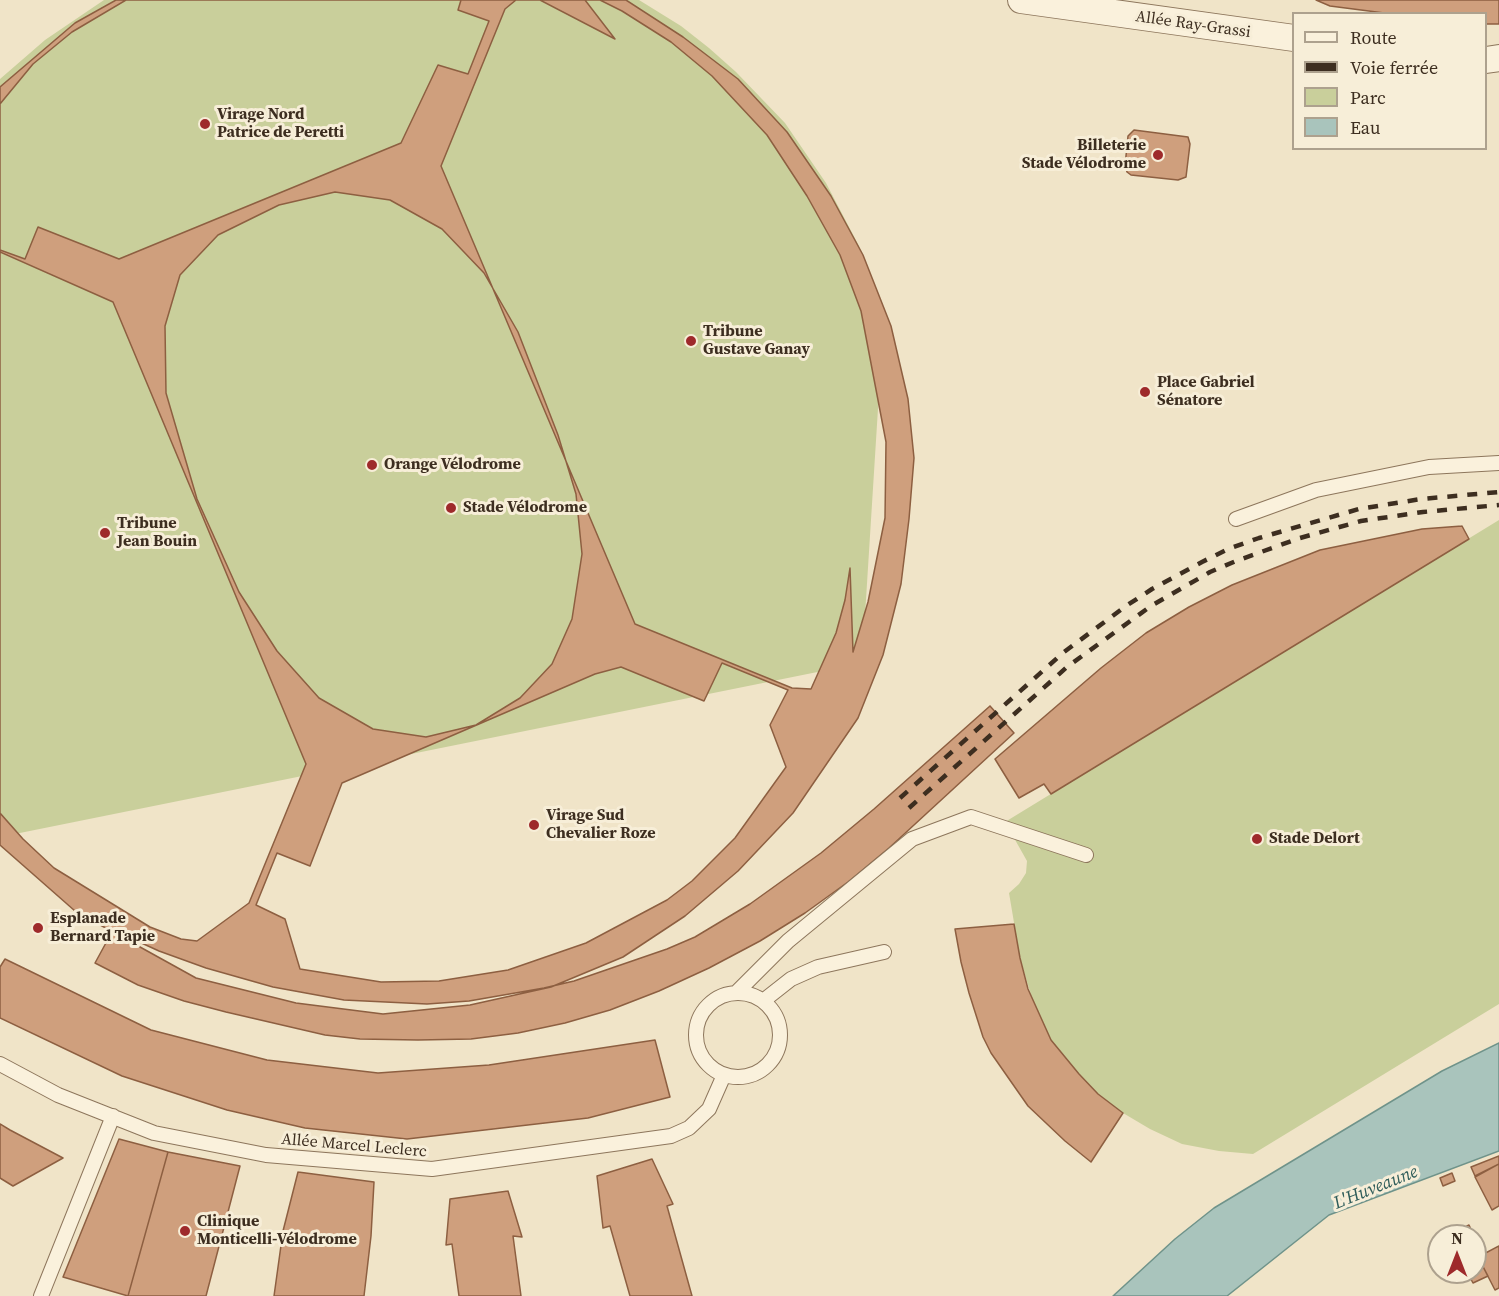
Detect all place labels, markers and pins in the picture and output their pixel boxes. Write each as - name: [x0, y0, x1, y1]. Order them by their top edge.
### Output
- place label: Virage Nord Patrice de Peretti: [217, 105, 344, 143]
- marker: Virage Nord Patrice de Peretti: [198, 117, 212, 131]
- place label: Billeterie Stade Vélodrome: [1022, 136, 1146, 174]
- marker: Billeterie Stade Vélodrome: [1151, 148, 1165, 162]
- place label: Tribune Gustave Ganay: [703, 322, 810, 360]
- marker: Tribune Gustave Ganay: [684, 334, 698, 348]
- place label: Place Gabriel Sénatore: [1157, 373, 1255, 411]
- marker: Place Gabriel Sénatore: [1138, 385, 1152, 399]
- place label: Orange Vélodrome: [384, 455, 521, 475]
- marker: Orange Vélodrome: [365, 458, 379, 472]
- place label: Stade Vélodrome: [463, 498, 587, 518]
- marker: Stade Vélodrome: [444, 501, 458, 515]
- place label: Tribune Jean Bouin: [117, 514, 197, 552]
- marker: Tribune Jean Bouin: [98, 526, 112, 540]
- place label: Virage Sud Chevalier Roze: [546, 806, 656, 844]
- marker: Virage Sud Chevalier Roze: [527, 818, 541, 832]
- place label: Stade Delort: [1269, 829, 1360, 849]
- marker: Stade Delort: [1250, 832, 1264, 846]
- place label: Esplanade Bernard Tapie: [50, 909, 155, 947]
- marker: Esplanade Bernard Tapie: [31, 921, 45, 935]
- place label: Clinique Monticelli-Vélodrome: [197, 1212, 357, 1250]
- marker: Clinique Monticelli-Vélodrome: [178, 1224, 192, 1238]

